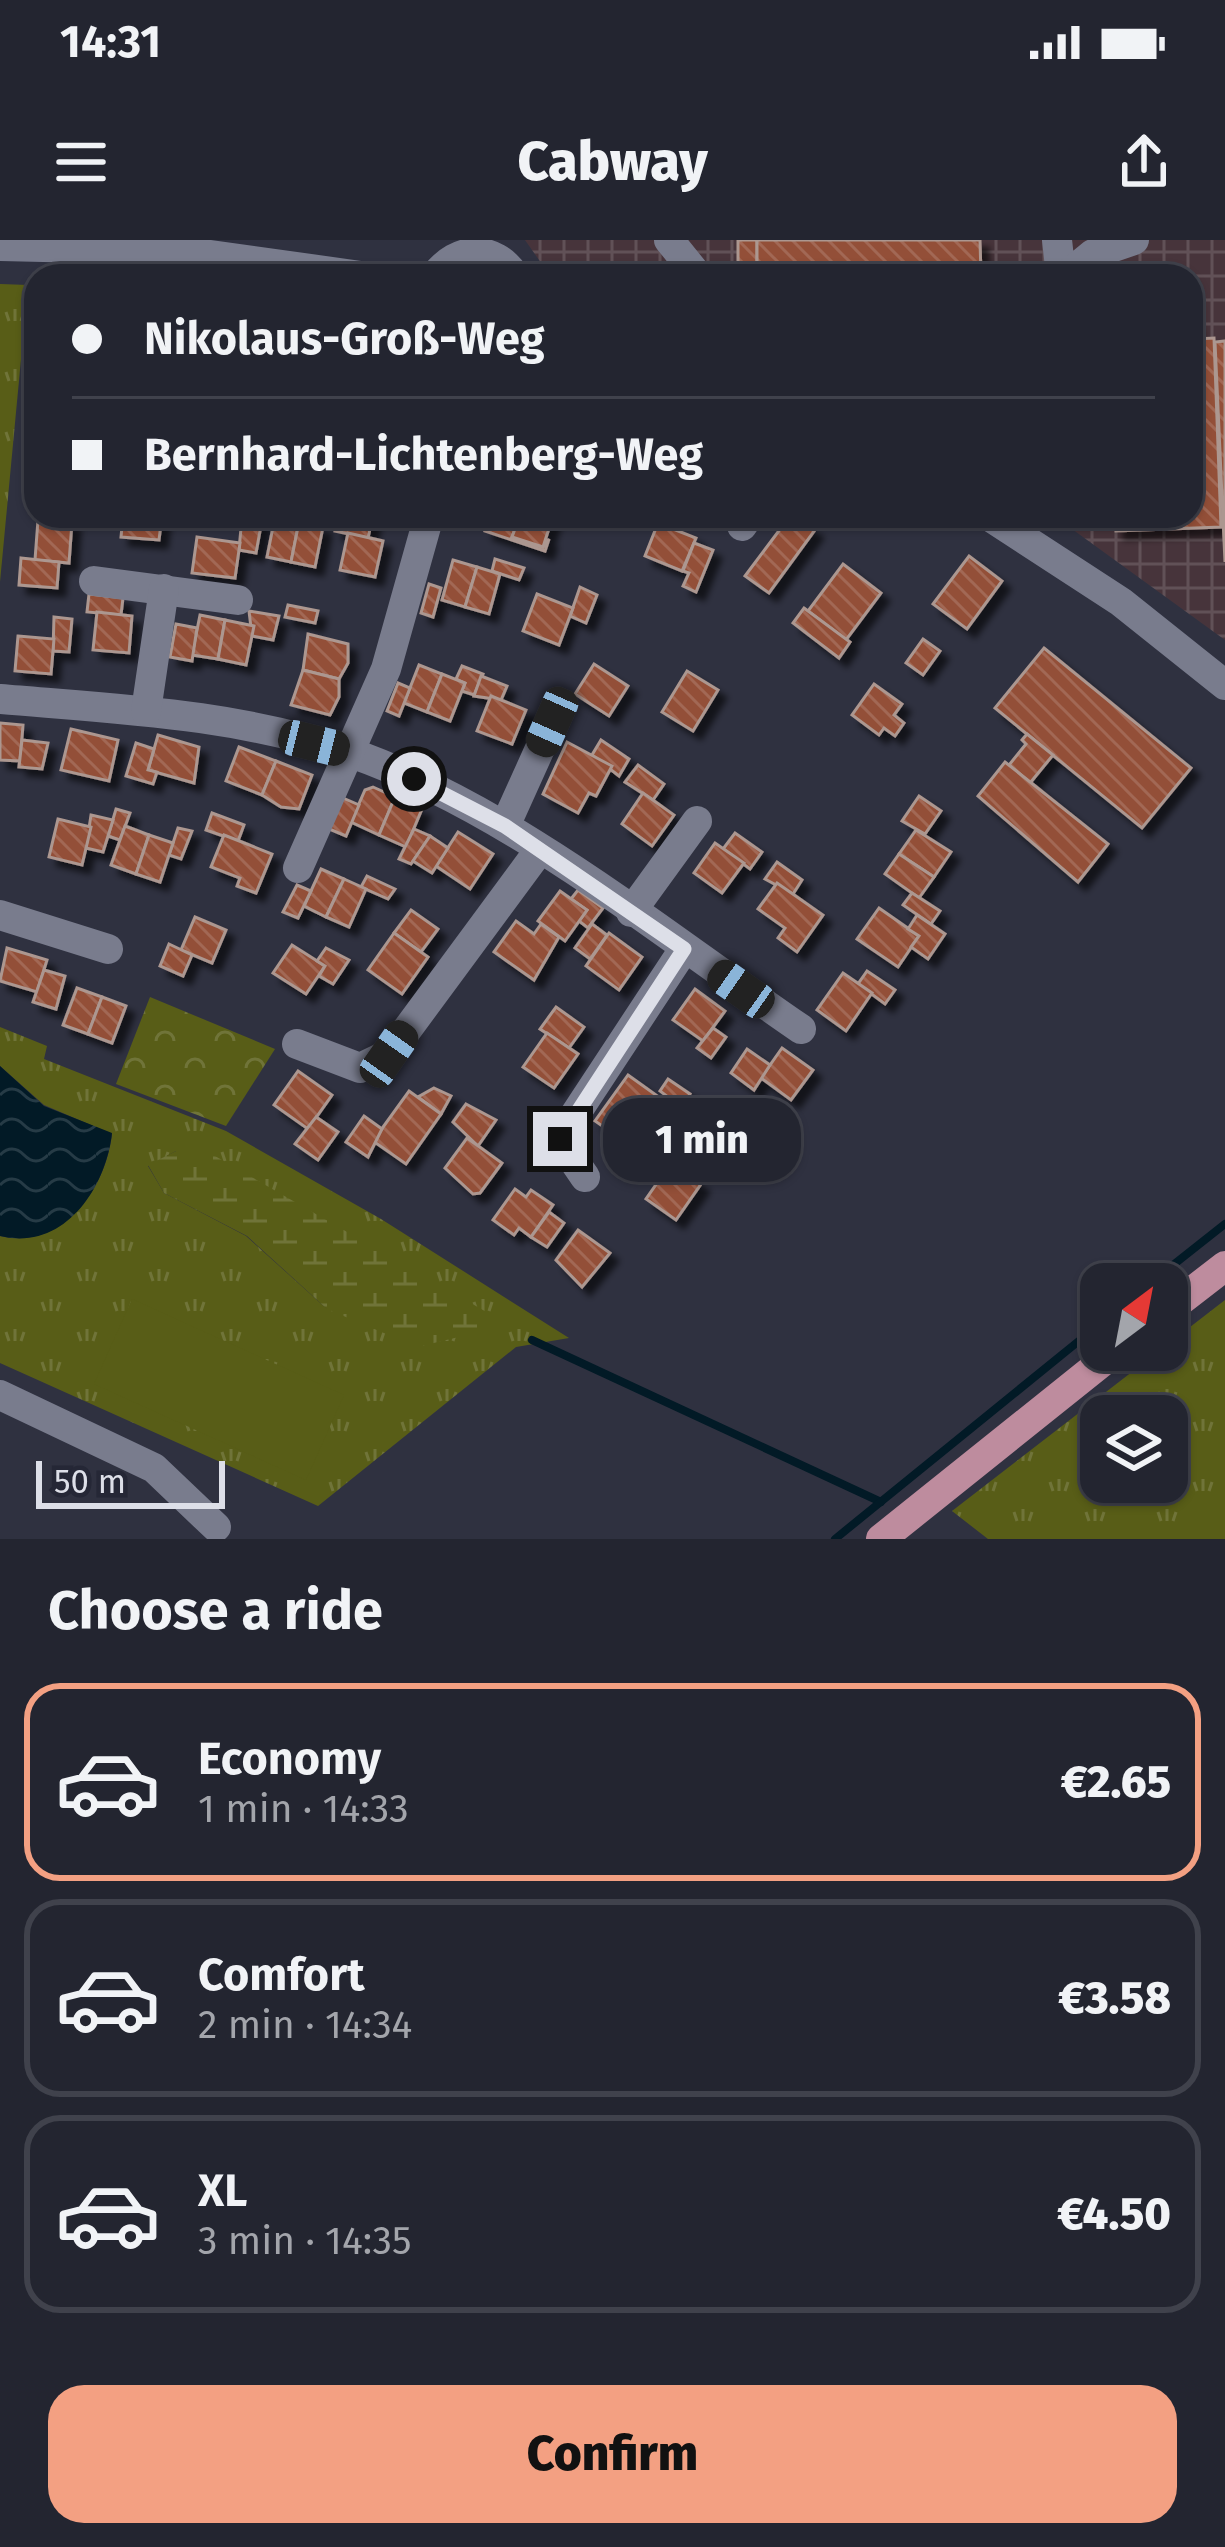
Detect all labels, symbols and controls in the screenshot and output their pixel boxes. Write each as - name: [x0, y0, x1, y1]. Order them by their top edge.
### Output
- text: 14:31: [60, 15, 161, 69]
- icon: menu: [48, 129, 114, 195]
- icon: share: [1111, 129, 1177, 195]
- text: Cabway: [517, 130, 708, 194]
- text: Nikolaus-Groß-Weg: [144, 312, 545, 366]
- text: Bernhard-Lichtenberg-Weg: [144, 428, 703, 482]
- car: [521, 682, 583, 762]
- car: [275, 717, 353, 769]
- route start: [387, 752, 441, 806]
- car: [701, 954, 781, 1024]
- car: [354, 1014, 424, 1094]
- callout: 1 min: [602, 1097, 800, 1181]
- route end: [533, 1112, 587, 1166]
- text: 1 min: [655, 1117, 749, 1163]
- north arrow: [1080, 1263, 1188, 1371]
- map controls: [1080, 1263, 1188, 1503]
- button: layers: [1080, 1395, 1188, 1503]
- scale bar: [36, 1455, 225, 1508]
- text: 50 m: [54, 1462, 126, 1502]
- text: Choose a ride: [48, 1579, 383, 1643]
- icon: car: [54, 1728, 162, 1836]
- text: Economy: [198, 1732, 381, 1786]
- text: €2.65: [1061, 1755, 1171, 1809]
- text: 1 min · 14:33: [198, 1786, 409, 1832]
- icon: car: [54, 1944, 162, 2052]
- text: Comfort: [198, 1948, 365, 2002]
- text: €3.58: [1058, 1971, 1171, 2025]
- text: 2 min · 14:34: [198, 2002, 412, 2048]
- icon: car: [54, 2160, 162, 2268]
- text: XL: [198, 2164, 247, 2218]
- text: €4.50: [1057, 2187, 1171, 2241]
- text: 3 min · 14:35: [198, 2218, 411, 2264]
- button: Confirm: [48, 2385, 1177, 2523]

